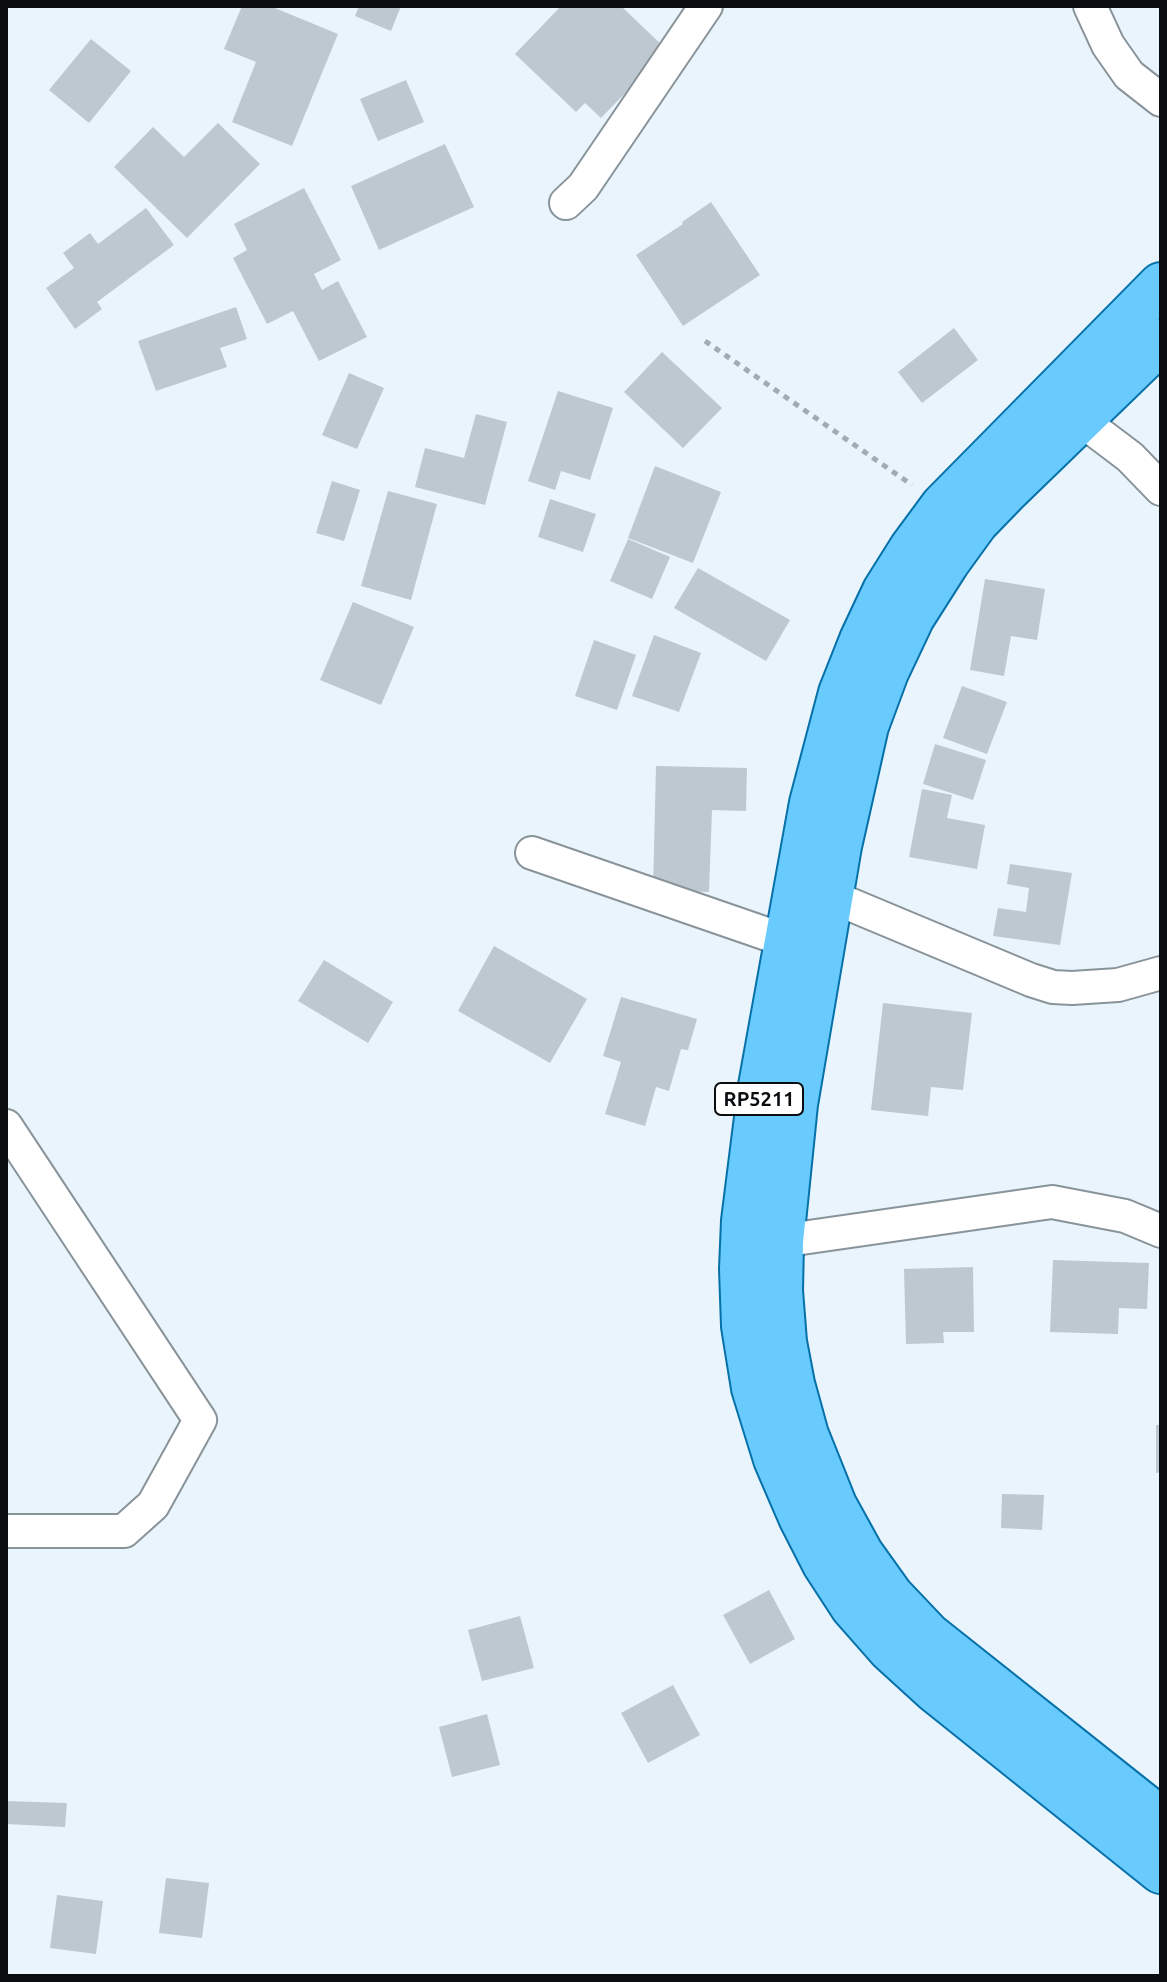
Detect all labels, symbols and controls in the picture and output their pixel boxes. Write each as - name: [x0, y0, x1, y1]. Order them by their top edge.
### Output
- road number: RP5211: [715, 1083, 803, 1115]

